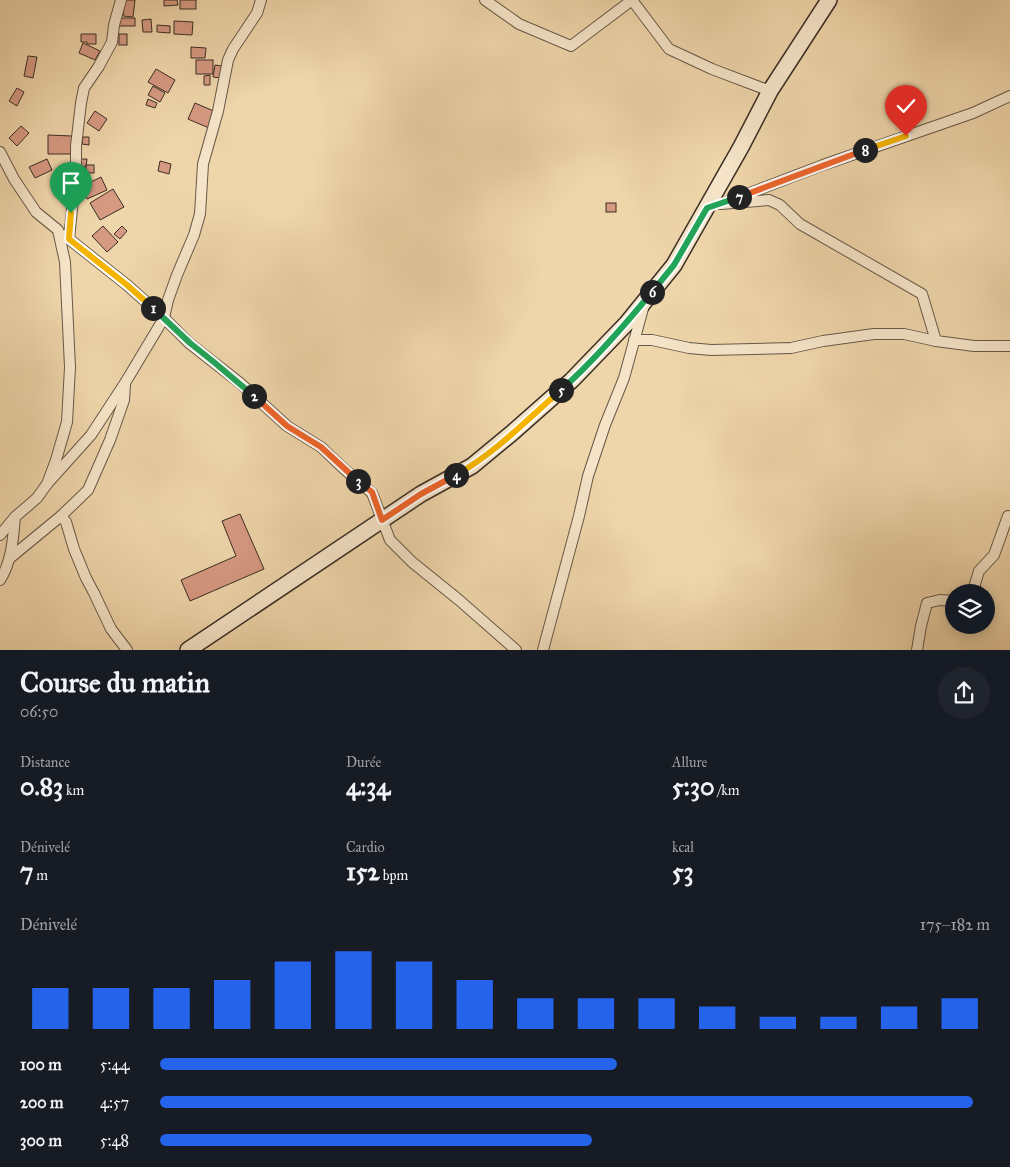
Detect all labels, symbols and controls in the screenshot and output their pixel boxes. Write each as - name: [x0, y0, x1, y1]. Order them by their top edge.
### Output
- pin: [885, 85, 927, 136]
- icon: check: [892, 92, 920, 120]
- pin: 8: [852, 138, 878, 162]
- text: 8: [862, 142, 869, 159]
- pin: [50, 162, 92, 213]
- icon: arrive: [57, 169, 85, 197]
- pin: 7: [726, 184, 752, 210]
- text: 7: [736, 189, 743, 206]
- pin: 6: [640, 280, 664, 304]
- text: 6: [649, 284, 656, 301]
- pin: 1: [140, 296, 166, 320]
- text: 1: [151, 300, 156, 317]
- pin: 5: [548, 378, 574, 402]
- text: 5: [558, 382, 565, 399]
- pin: 2: [242, 384, 266, 408]
- text: 2: [251, 388, 258, 405]
- pin: 4: [444, 462, 468, 488]
- text: 4: [453, 467, 460, 484]
- pin: 3: [346, 468, 370, 494]
- text: 3: [356, 473, 361, 490]
- map controls: [945, 584, 995, 634]
- button: layers: [945, 584, 995, 634]
- text: Course du matin: [20, 665, 210, 700]
- button: share: [938, 667, 990, 719]
- text: 06:50: [20, 702, 58, 721]
- text: Distance: [20, 754, 70, 771]
- text: Durée: [346, 754, 381, 771]
- text: Allure: [672, 754, 707, 771]
- text: 0.83: [20, 771, 63, 802]
- text: 4:34: [346, 771, 390, 802]
- text: 5:30: [672, 771, 714, 802]
- text: km: [63, 782, 84, 799]
- text: /km: [714, 782, 740, 799]
- text: Dénivelé: [20, 839, 70, 856]
- text: Cardio: [346, 839, 385, 856]
- text: kcal: [672, 839, 694, 856]
- text: 7: [20, 856, 33, 887]
- text: 152: [346, 856, 380, 887]
- text: 53: [672, 856, 694, 887]
- text: m: [33, 867, 48, 884]
- text: bpm: [380, 867, 408, 884]
- text: Dénivelé: [20, 915, 77, 934]
- text: 175–182 m: [920, 915, 990, 934]
- text: 100 m: [20, 1055, 62, 1074]
- text: 5:44: [100, 1055, 129, 1074]
- text: 200 m: [20, 1093, 63, 1112]
- text: 4:57: [100, 1093, 129, 1112]
- text: 300 m: [20, 1131, 62, 1150]
- text: 5:48: [100, 1131, 129, 1150]

